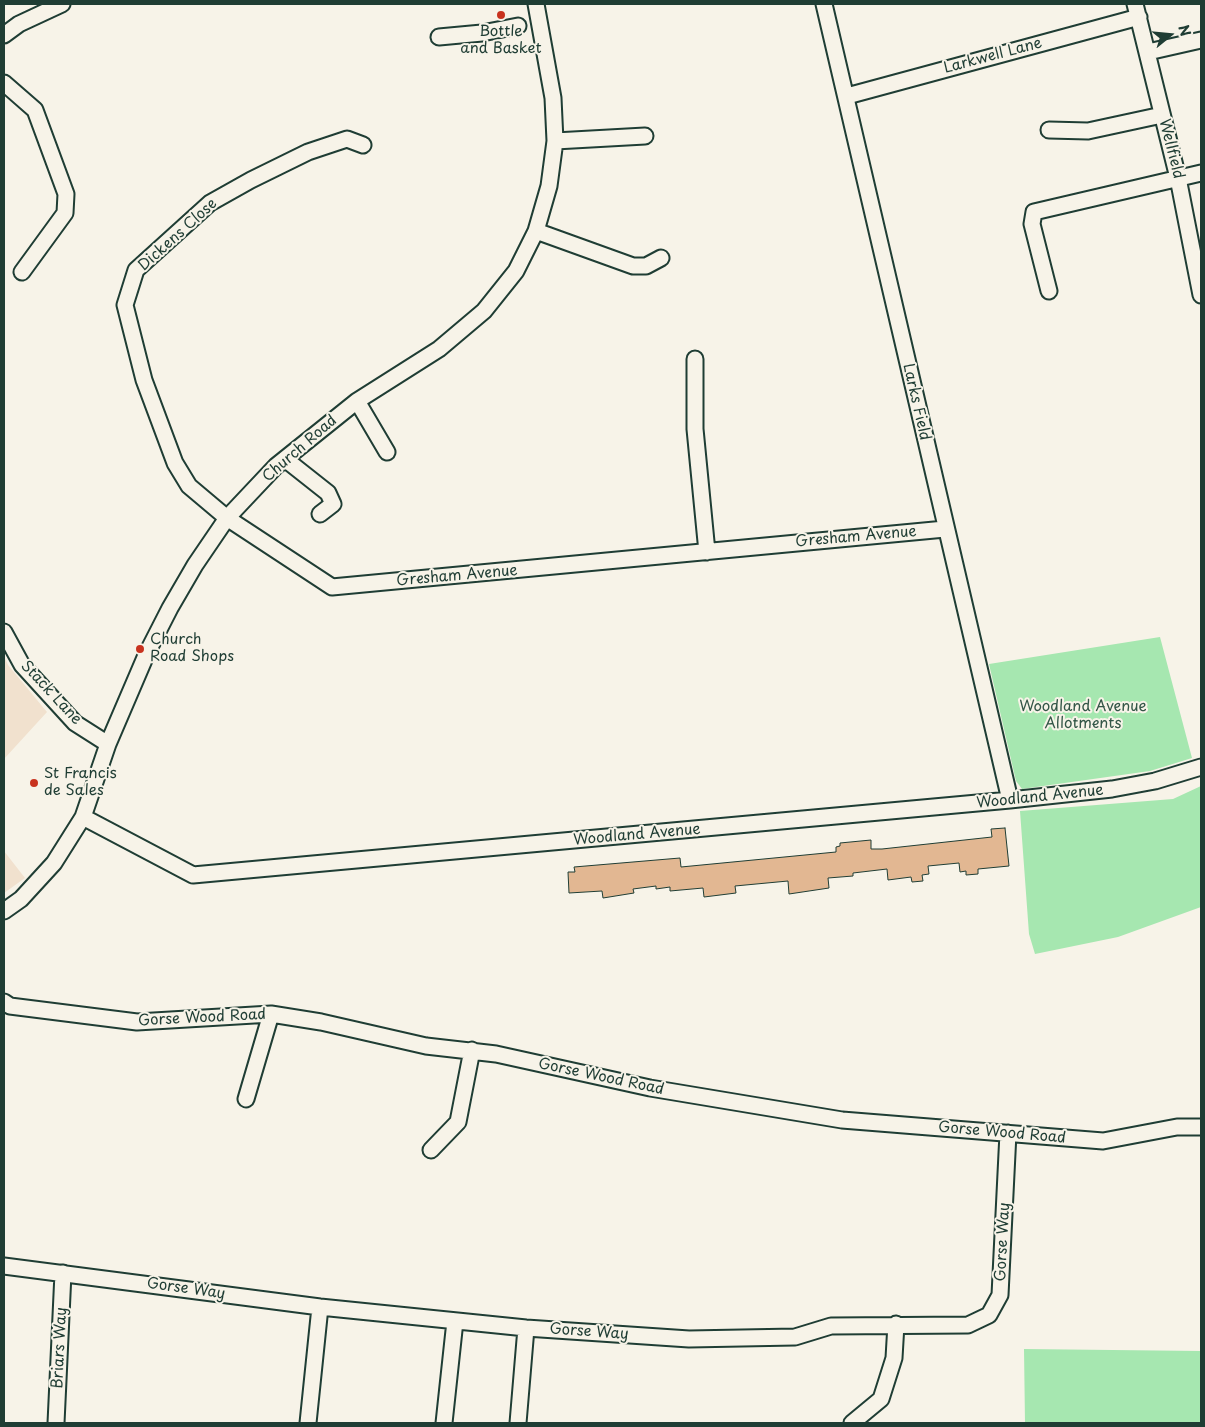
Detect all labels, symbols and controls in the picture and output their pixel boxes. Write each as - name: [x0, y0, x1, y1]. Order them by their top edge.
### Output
- marker: Bottle and Basket: [495, 9, 507, 21]
- north arrow: [1145, 10, 1195, 60]
- text: N: [1173, 22, 1196, 39]
- place label: Bottle and Basket: [460, 23, 542, 58]
- street label: Larkwell Lane: [942, 34, 1044, 78]
- street label: Wellfield: [1155, 117, 1187, 181]
- street label: Dickens Close: [135, 195, 221, 275]
- street label: Larks Field: [898, 362, 934, 442]
- street label: Church Road: [259, 412, 341, 486]
- street label: Gresham Avenue: [795, 523, 917, 551]
- street label: Gresham Avenue: [396, 562, 518, 590]
- place label: Church Road Shops: [150, 631, 234, 666]
- marker: Church Road Shops: [134, 643, 146, 655]
- street label: Stack Lane: [17, 657, 85, 729]
- park label: Woodland Avenue Allotments: [1019, 698, 1147, 733]
- place label: St Francis de Sales: [44, 765, 117, 800]
- marker: St Francis de Sales: [28, 777, 40, 789]
- street label: Woodland Avenue: [976, 781, 1104, 813]
- street label: Woodland Avenue: [573, 820, 701, 850]
- street label: Gorse Wood Road: [138, 1006, 266, 1030]
- street label: Gorse Wood Road: [536, 1055, 666, 1099]
- street label: Gorse Wood Road: [937, 1118, 1067, 1148]
- street label: Gorse Way: [992, 1202, 1014, 1282]
- street label: Gorse Way: [146, 1275, 226, 1303]
- street label: Briars Way: [49, 1307, 71, 1389]
- street label: Gorse Way: [549, 1320, 629, 1344]

